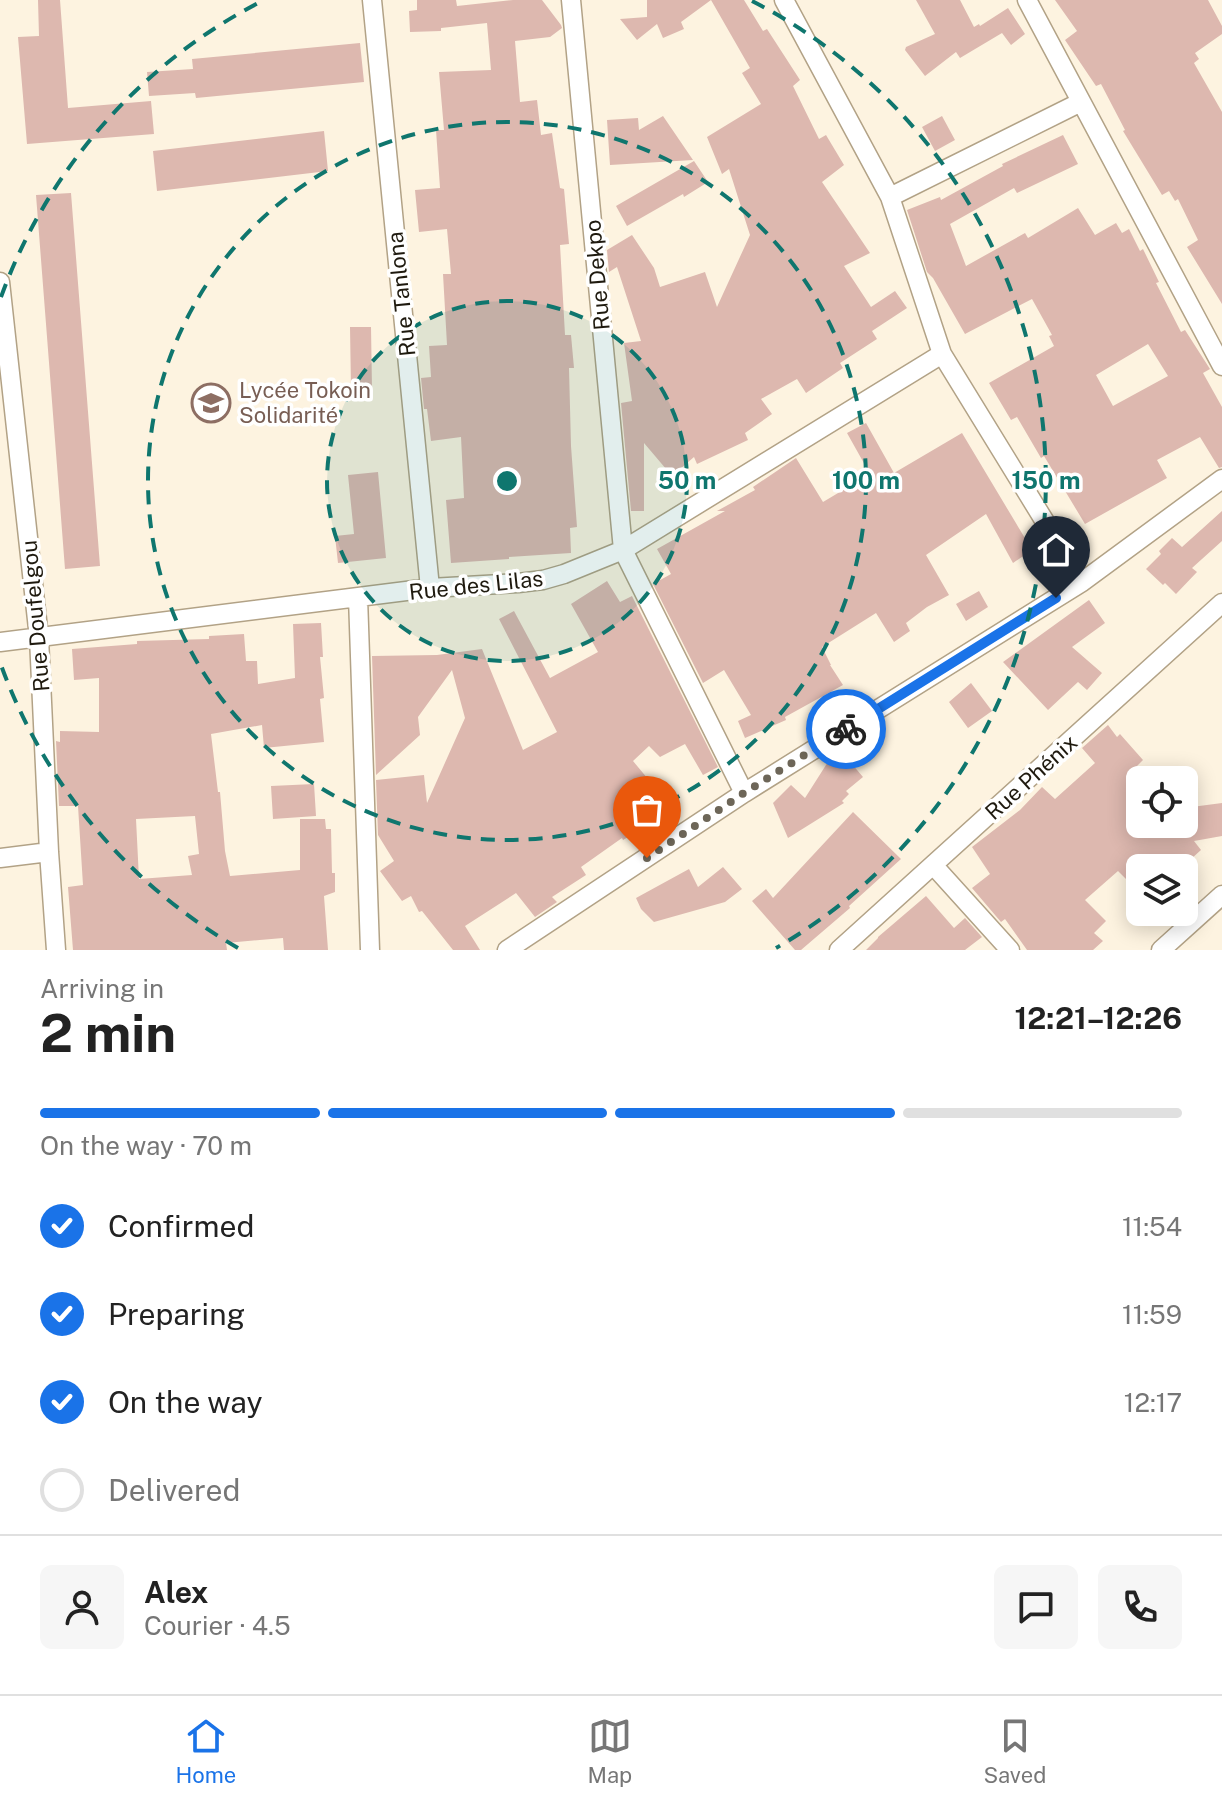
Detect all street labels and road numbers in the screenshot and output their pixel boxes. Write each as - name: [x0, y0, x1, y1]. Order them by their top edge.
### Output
- street label: Rue Dekpo: [579, 219, 615, 331]
- street label: Rue Tanlona: [382, 230, 420, 358]
- street label: Rue Doufelgou: [15, 539, 55, 693]
- street label: Rue des Lilas: [408, 565, 544, 605]
- street label: Rue Phénix: [980, 729, 1082, 825]

